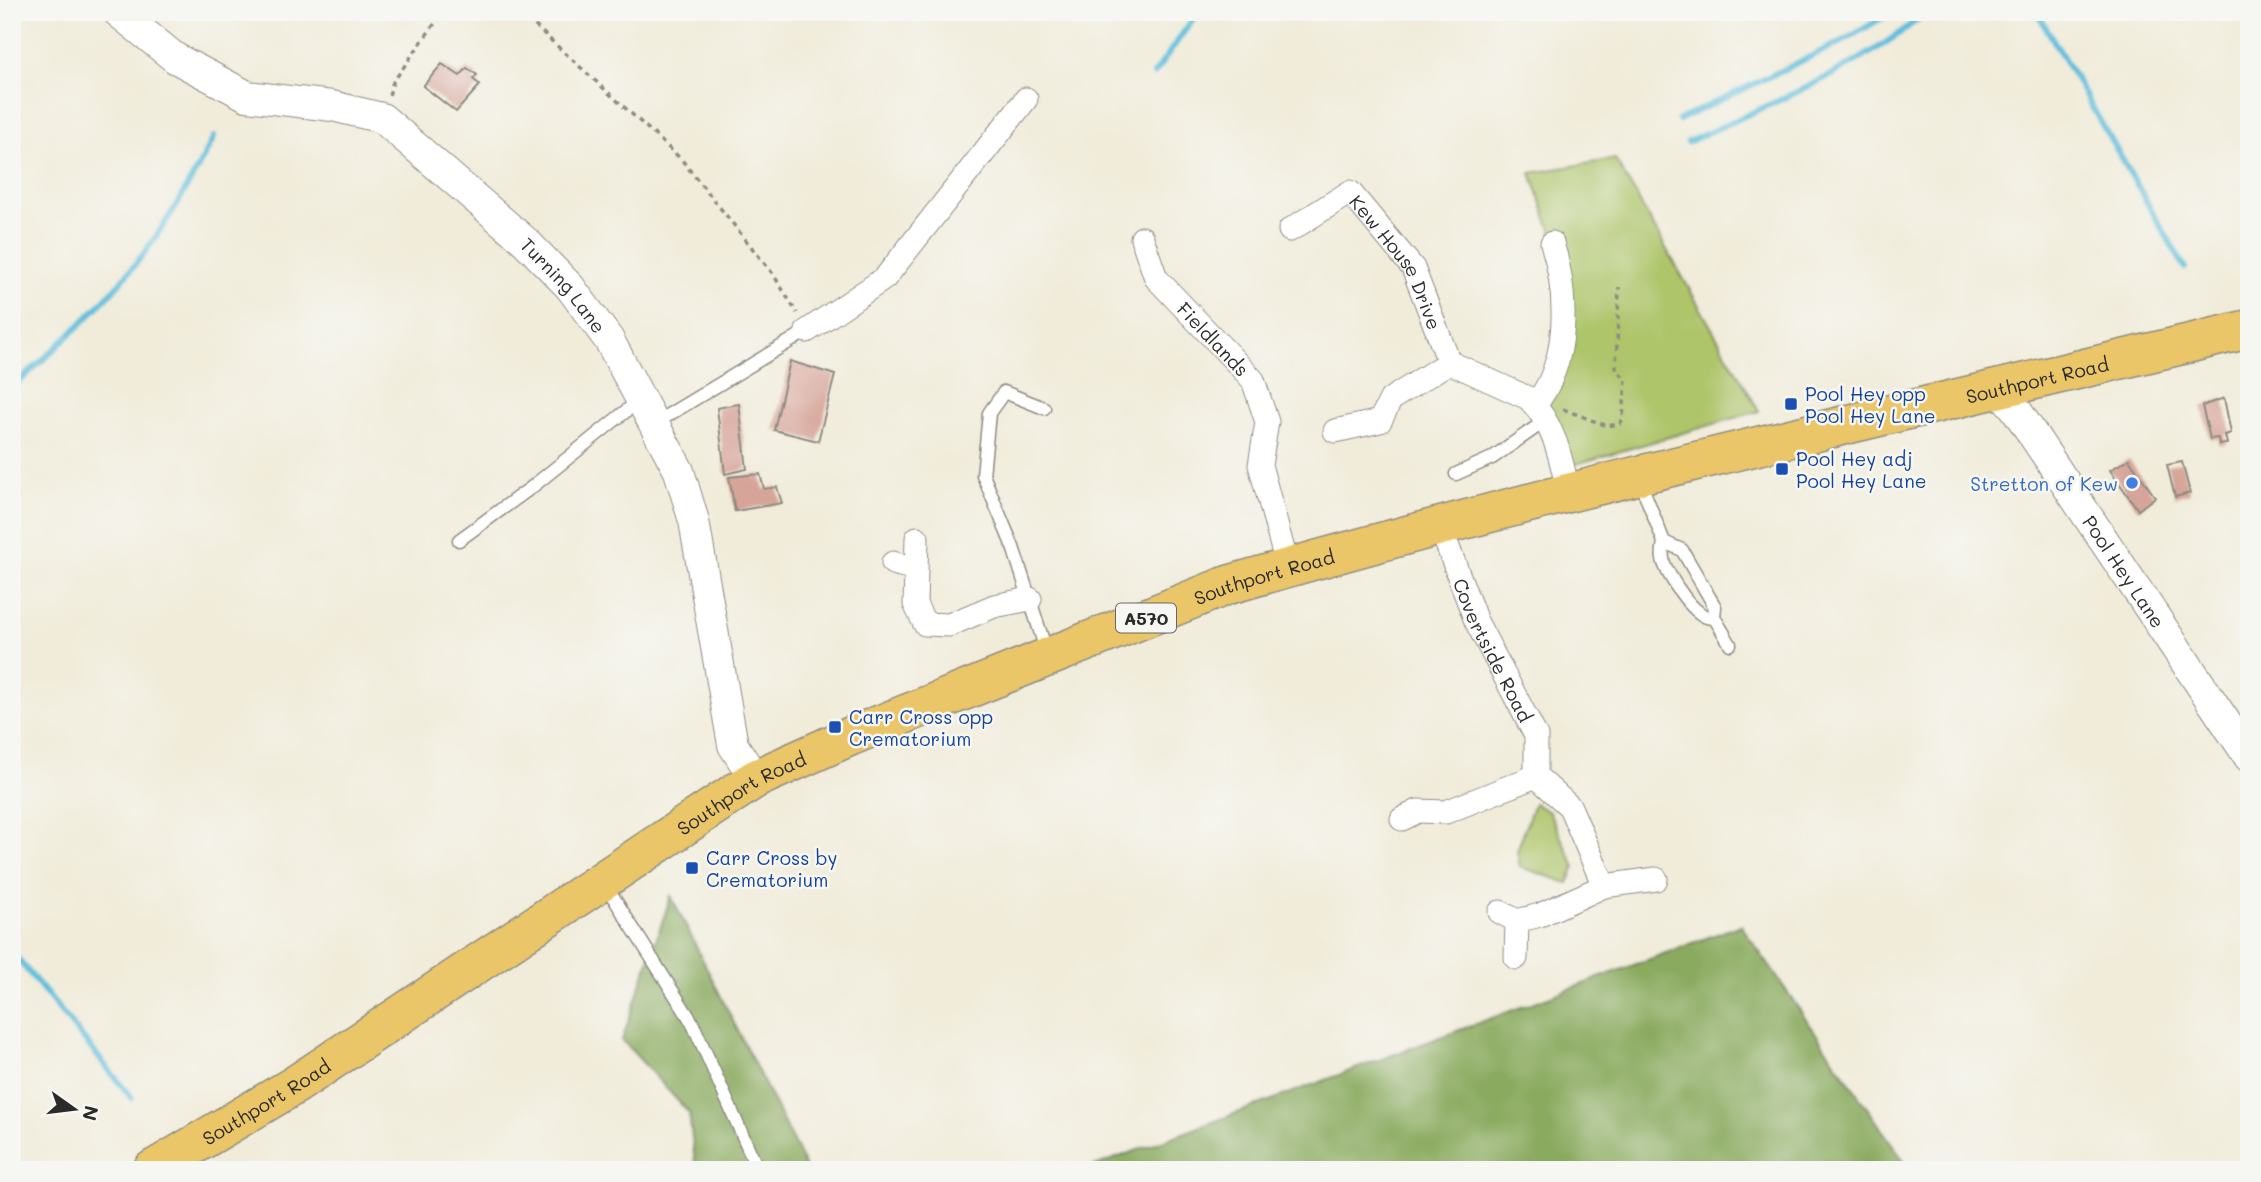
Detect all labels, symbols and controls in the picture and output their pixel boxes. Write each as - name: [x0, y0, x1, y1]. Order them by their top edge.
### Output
- street label: Kew House Drive: [1345, 189, 1448, 333]
- street label: Turning Lane: [516, 232, 612, 338]
- street label: Fieldlands: [1172, 296, 1255, 381]
- street label: Southport Road: [1963, 350, 2111, 408]
- place label: Pool Hey opp Pool Hey Lane: [1805, 381, 1935, 428]
- marker: Pool Hey opp Pool Hey Lane: [1783, 396, 1799, 412]
- place label: Pool Hey adj Pool Hey Lane: [1796, 446, 1926, 493]
- marker: Pool Hey adj Pool Hey Lane: [1774, 461, 1790, 477]
- place label: Stretton of Kew: [1970, 471, 2118, 496]
- marker: Stretton of Kew: [2124, 475, 2140, 491]
- street label: Pool Hey Lane: [2078, 510, 2171, 632]
- street label: Southport Road: [1190, 543, 1337, 610]
- street label: Covertside Road: [1448, 574, 1539, 726]
- road number: A570: [1116, 604, 1176, 632]
- place label: Carr Cross opp Crematorium: [849, 704, 993, 751]
- marker: Carr Cross opp Crematorium: [827, 719, 843, 735]
- street label: Southport Road: [672, 745, 809, 840]
- place label: Carr Cross by Crematorium: [706, 845, 838, 892]
- marker: Carr Cross by Crematorium: [684, 860, 700, 876]
- street label: Southport Road: [197, 1053, 335, 1150]
- north arrow: [38, 1074, 108, 1144]
- text: N: [77, 1103, 105, 1123]

